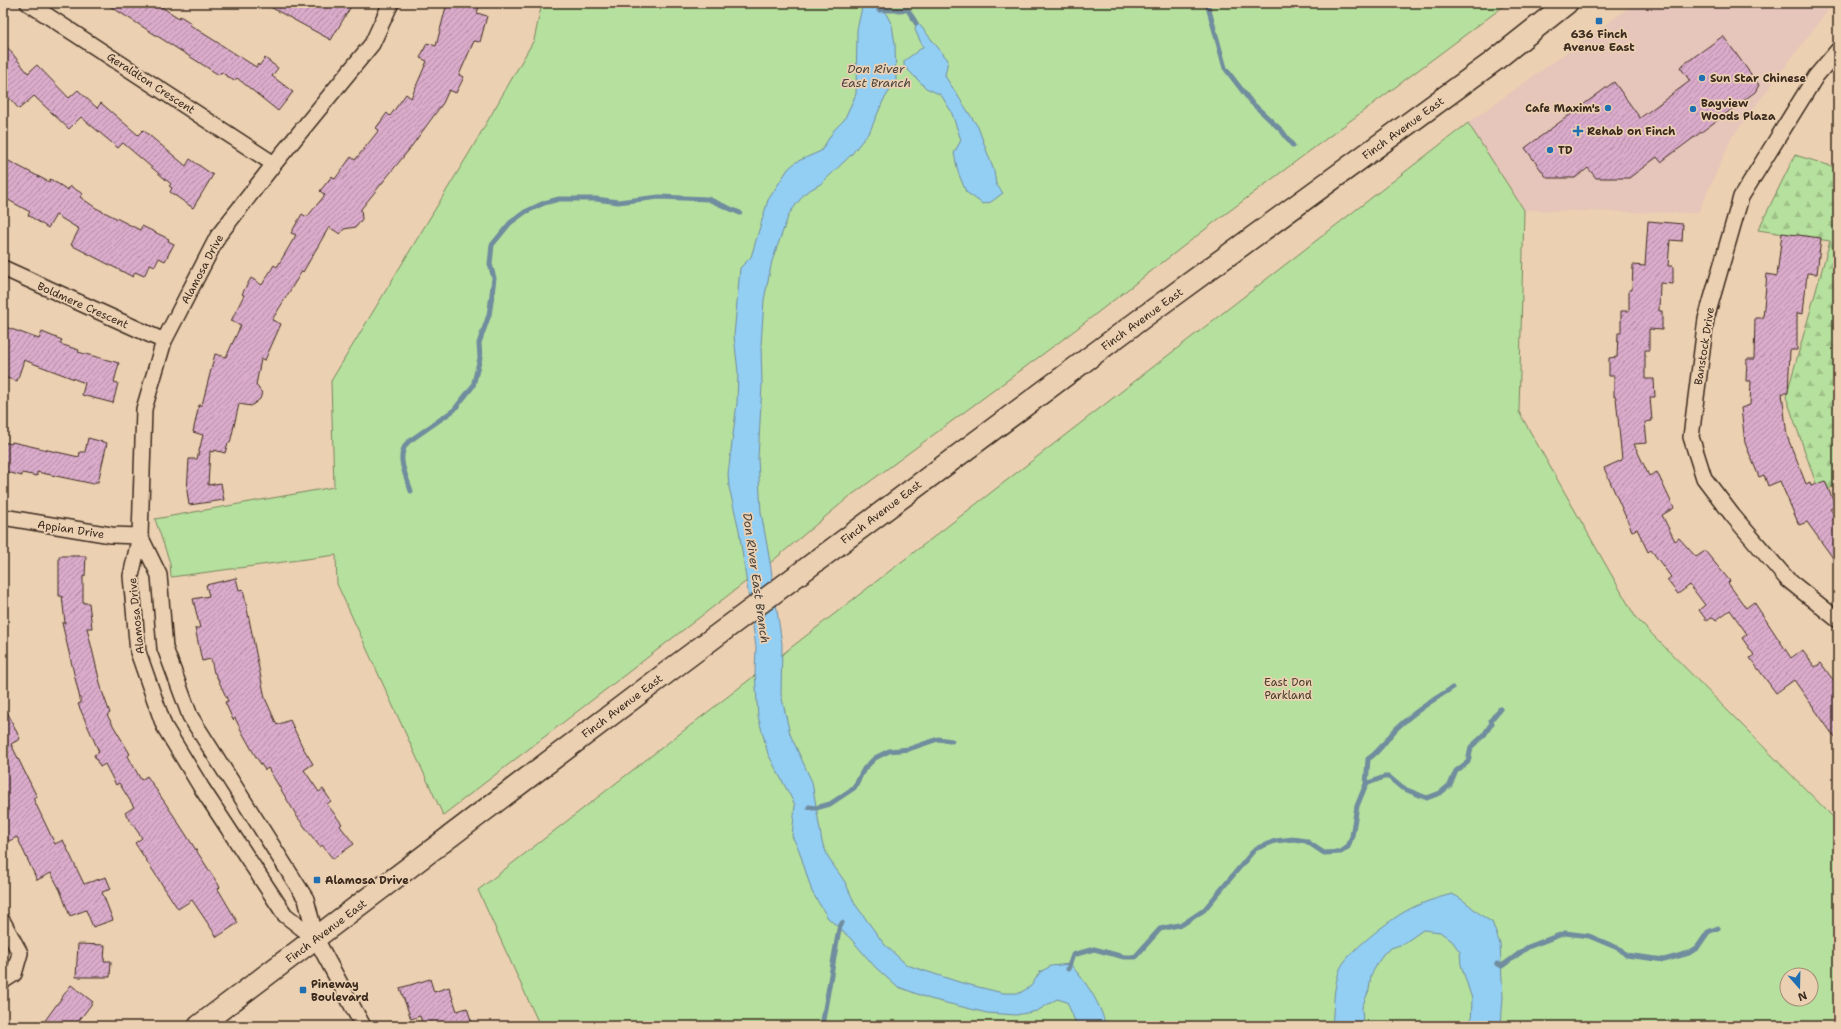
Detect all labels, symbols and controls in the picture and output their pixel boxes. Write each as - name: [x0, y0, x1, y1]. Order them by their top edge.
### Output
- marker: 636 Finch Avenue East: [1594, 16, 1604, 26]
- place label: 636 Finch Avenue East: [1563, 27, 1635, 55]
- street label: Geraldton Crescent: [104, 49, 198, 118]
- water label: Don River East Branch: [841, 61, 911, 91]
- place label: Sun Star Chinese: [1710, 71, 1807, 86]
- marker: Sun Star Chinese: [1697, 73, 1707, 83]
- street label: Finch Avenue East: [1359, 94, 1447, 163]
- place label: Bayview Woods Plaza: [1701, 96, 1776, 124]
- place label: Cafe Maxim's: [1525, 101, 1600, 116]
- marker: Cafe Maxim's: [1603, 103, 1613, 113]
- marker: Bayview Woods Plaza: [1688, 104, 1698, 114]
- place label: Rehab on Finch: [1587, 124, 1676, 139]
- marker: Rehab on Finch: [1572, 125, 1584, 137]
- place label: TD: [1558, 143, 1573, 158]
- marker: TD: [1545, 145, 1555, 155]
- street label: Alamosa Drive: [178, 232, 227, 307]
- street label: Boldmere Crescent: [35, 279, 131, 332]
- street label: Finch Avenue East: [1098, 285, 1186, 354]
- street label: Banstock Drive: [1691, 306, 1718, 386]
- street label: Finch Avenue East: [838, 477, 925, 548]
- water label: Don River East Branch: [739, 512, 773, 644]
- street label: Appian Drive: [36, 517, 105, 542]
- street label: Alamosa Drive: [125, 577, 148, 655]
- street label: Finch Avenue East: [579, 671, 666, 742]
- park label: East Don Parkland: [1264, 675, 1312, 703]
- place label: Alamosa Drive: [325, 873, 409, 888]
- marker: Alamosa Drive: [312, 875, 322, 885]
- street label: Finch Avenue East: [283, 896, 370, 967]
- north arrow: [1779, 967, 1819, 1007]
- place label: Pineway Boulevard: [311, 977, 369, 1005]
- marker: Pineway Boulevard: [298, 985, 308, 995]
- text: N: [1795, 987, 1809, 1005]

